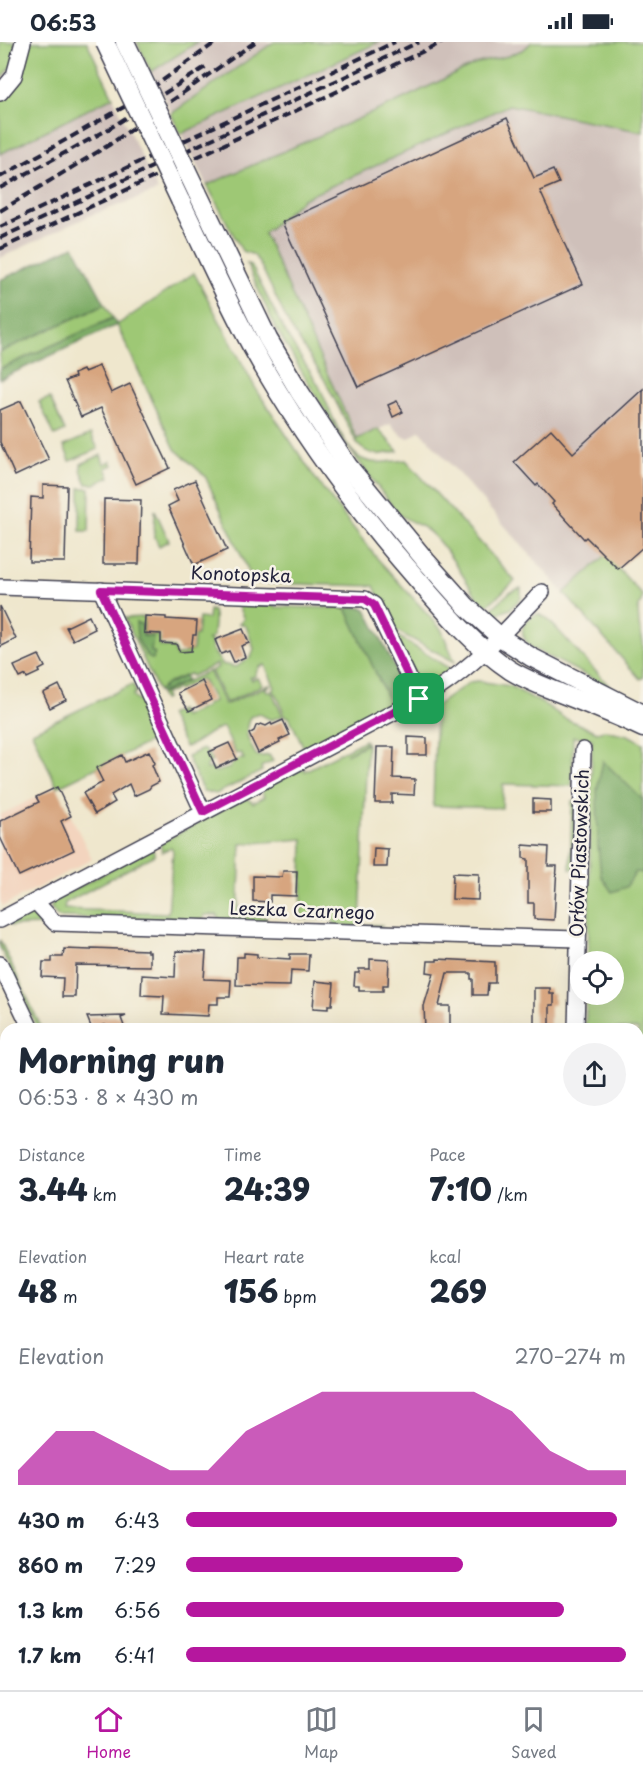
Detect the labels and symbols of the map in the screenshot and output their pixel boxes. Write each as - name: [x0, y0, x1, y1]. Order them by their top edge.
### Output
- street label: Konotopska: [190, 558, 293, 589]
- pin: [393, 673, 444, 724]
- street label: Orłów Piastowskich: [562, 769, 595, 937]
- street label: Leszka Czarnego: [229, 893, 375, 926]

